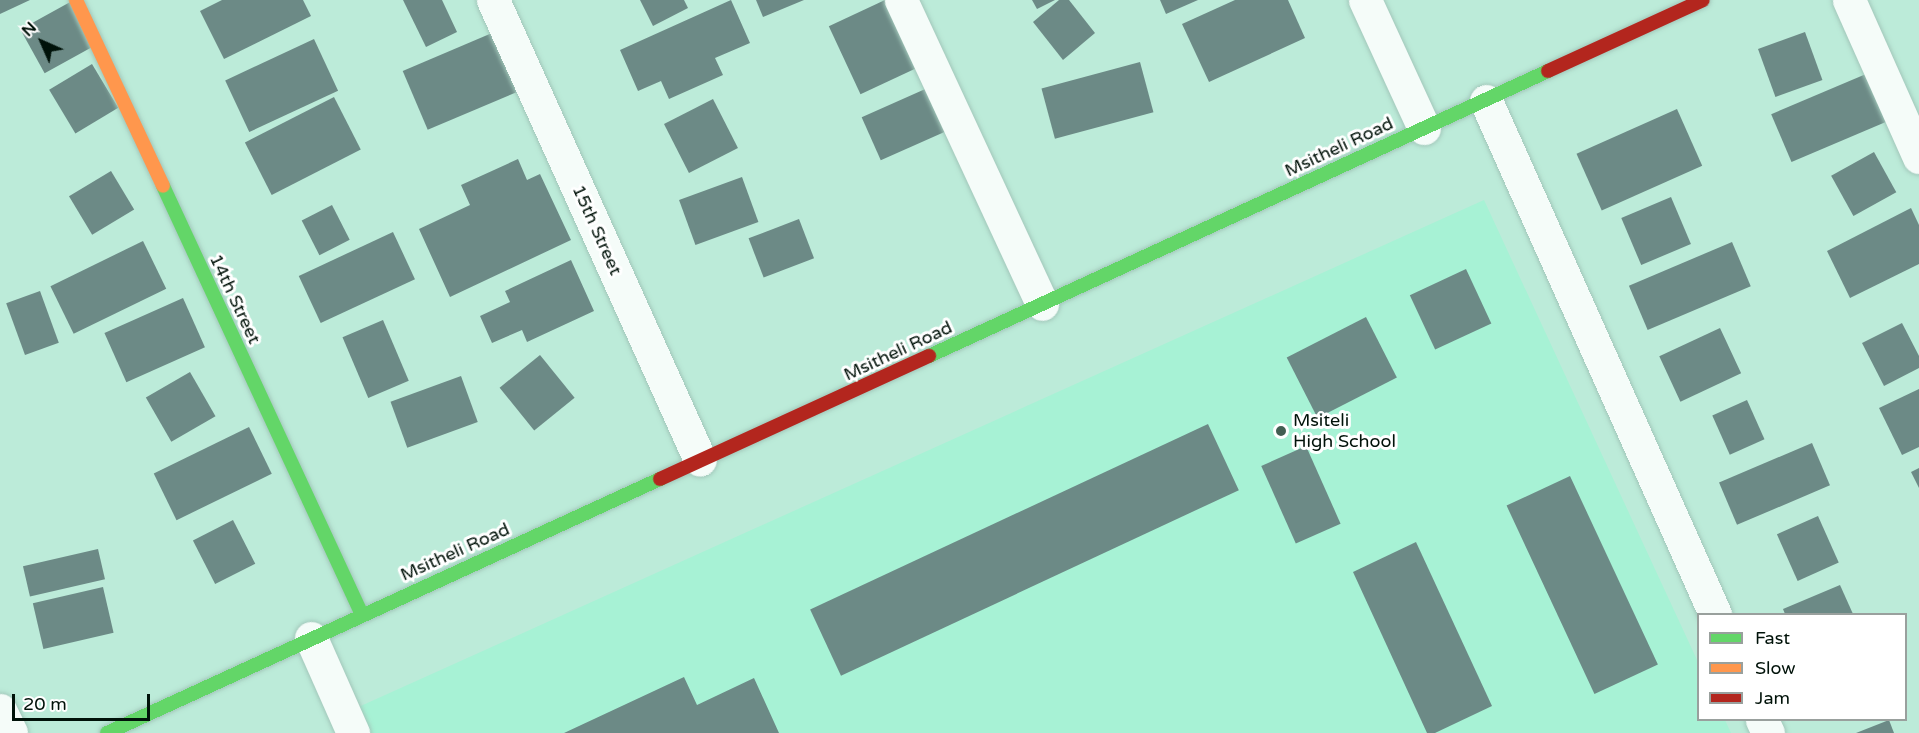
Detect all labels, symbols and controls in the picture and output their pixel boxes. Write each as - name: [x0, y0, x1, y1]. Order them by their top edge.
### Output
- north arrow: [12, 12, 72, 72]
- text: N: [18, 18, 41, 41]
- street label: Msitheli Road: [1281, 112, 1397, 182]
- street label: 15th Street: [567, 181, 627, 279]
- street label: 14th Street: [205, 251, 265, 347]
- street label: Msitheli Road: [840, 316, 956, 386]
- place label: Msiteli High School: [1293, 410, 1396, 452]
- marker: Msiteli High School: [1274, 424, 1288, 438]
- street label: Msitheli Road: [397, 518, 513, 586]
- legend: [1697, 613, 1907, 721]
- text: Fast: [1755, 627, 1790, 649]
- text: Slow: [1755, 657, 1796, 679]
- scale bar: [15, 682, 153, 720]
- text: Jam: [1755, 687, 1790, 709]
- text: 20 m: [23, 693, 67, 715]

